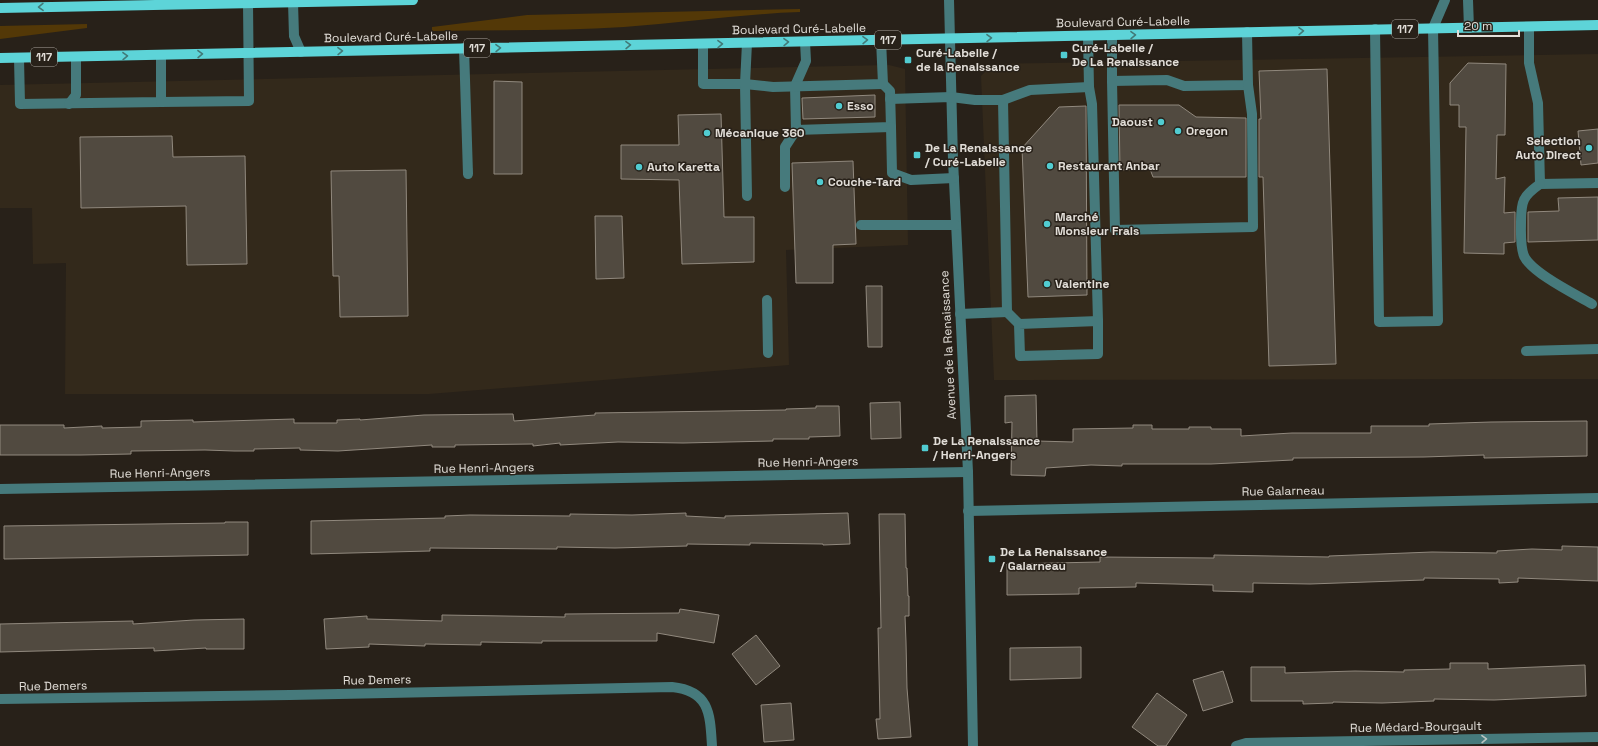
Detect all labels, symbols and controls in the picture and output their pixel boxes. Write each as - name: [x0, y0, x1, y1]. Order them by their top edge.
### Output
- one-way arrow: [38, 3, 44, 11]
- scale bar: [1458, 12, 1519, 38]
- street label: Boulevard Curé-Labelle: [1056, 13, 1190, 31]
- text: 20 m: [1464, 18, 1492, 34]
- street label: Boulevard Curé-Labelle: [732, 20, 866, 38]
- road number: 117: [1392, 20, 1418, 38]
- one-way arrow: [1298, 27, 1304, 35]
- street label: Boulevard Curé-Labelle: [324, 28, 458, 46]
- road number: 117: [875, 31, 901, 49]
- one-way arrow: [1130, 31, 1136, 39]
- one-way arrow: [986, 34, 992, 42]
- one-way arrow: [862, 36, 868, 45]
- one-way arrow: [783, 38, 789, 47]
- road number: 117: [464, 39, 490, 57]
- one-way arrow: [717, 40, 723, 48]
- place label: Curé-Labelle / De La Renaissance: [1072, 40, 1179, 70]
- one-way arrow: [625, 41, 631, 49]
- one-way arrow: [495, 43, 501, 52]
- place label: Curé-Labelle / de la Renaissance: [916, 45, 1020, 75]
- one-way arrow: [337, 47, 343, 55]
- road number: 117: [31, 48, 57, 66]
- one-way arrow: [197, 50, 203, 59]
- marker: Curé-Labelle / De La Renaissance: [1059, 50, 1069, 60]
- one-way arrow: [122, 52, 128, 60]
- marker: Curé-Labelle / de la Renaissance: [903, 55, 913, 65]
- place label: Esso: [847, 98, 874, 114]
- marker: Esso: [834, 101, 844, 111]
- place label: Daoust: [1112, 114, 1153, 130]
- marker: Daoust: [1156, 117, 1166, 127]
- place label: Oregon: [1186, 123, 1228, 139]
- place label: Mécanique 360: [715, 125, 805, 141]
- marker: Oregon: [1173, 126, 1183, 136]
- marker: Mécanique 360: [702, 128, 712, 138]
- place label: Selection Auto Direct: [1515, 133, 1581, 163]
- place label: De La Renaissance / Curé-Labelle: [924, 140, 1032, 170]
- marker: Selection Auto Direct: [1584, 143, 1594, 153]
- marker: De La Renaissance / Curé-Labelle: [912, 150, 922, 160]
- place label: Restaurant Anbar: [1058, 158, 1160, 174]
- place label: Auto Karetta: [647, 159, 720, 175]
- marker: Restaurant Anbar: [1045, 161, 1055, 171]
- marker: Auto Karetta: [634, 162, 644, 172]
- place label: Couche-Tard: [828, 174, 901, 190]
- marker: Couche-Tard: [815, 177, 825, 187]
- place label: Marché Monsieur Frais: [1055, 209, 1139, 239]
- marker: Marché Monsieur Frais: [1042, 219, 1052, 229]
- street label: Avenue de la Renaissance: [936, 270, 960, 420]
- place label: Valentine: [1055, 276, 1109, 292]
- marker: Valentine: [1042, 279, 1052, 289]
- place label: De La Renaissance / Henri-Angers: [932, 433, 1040, 463]
- marker: De La Renaissance / Henri-Angers: [920, 443, 930, 453]
- street label: Rue Henri-Angers: [758, 453, 858, 471]
- street label: Rue Henri-Angers: [434, 459, 534, 477]
- street label: Rue Henri-Angers: [110, 464, 210, 482]
- street label: Rue Galarneau: [1241, 482, 1325, 500]
- place label: De La Renaissance / Galarneau: [999, 544, 1107, 574]
- marker: De La Renaissance / Galarneau: [987, 554, 997, 564]
- street label: Rue Demers: [343, 671, 411, 689]
- street label: Rue Demers: [19, 677, 87, 695]
- street label: Rue Médard-Bourgault: [1350, 718, 1482, 736]
- one-way arrow: [1481, 735, 1487, 743]

